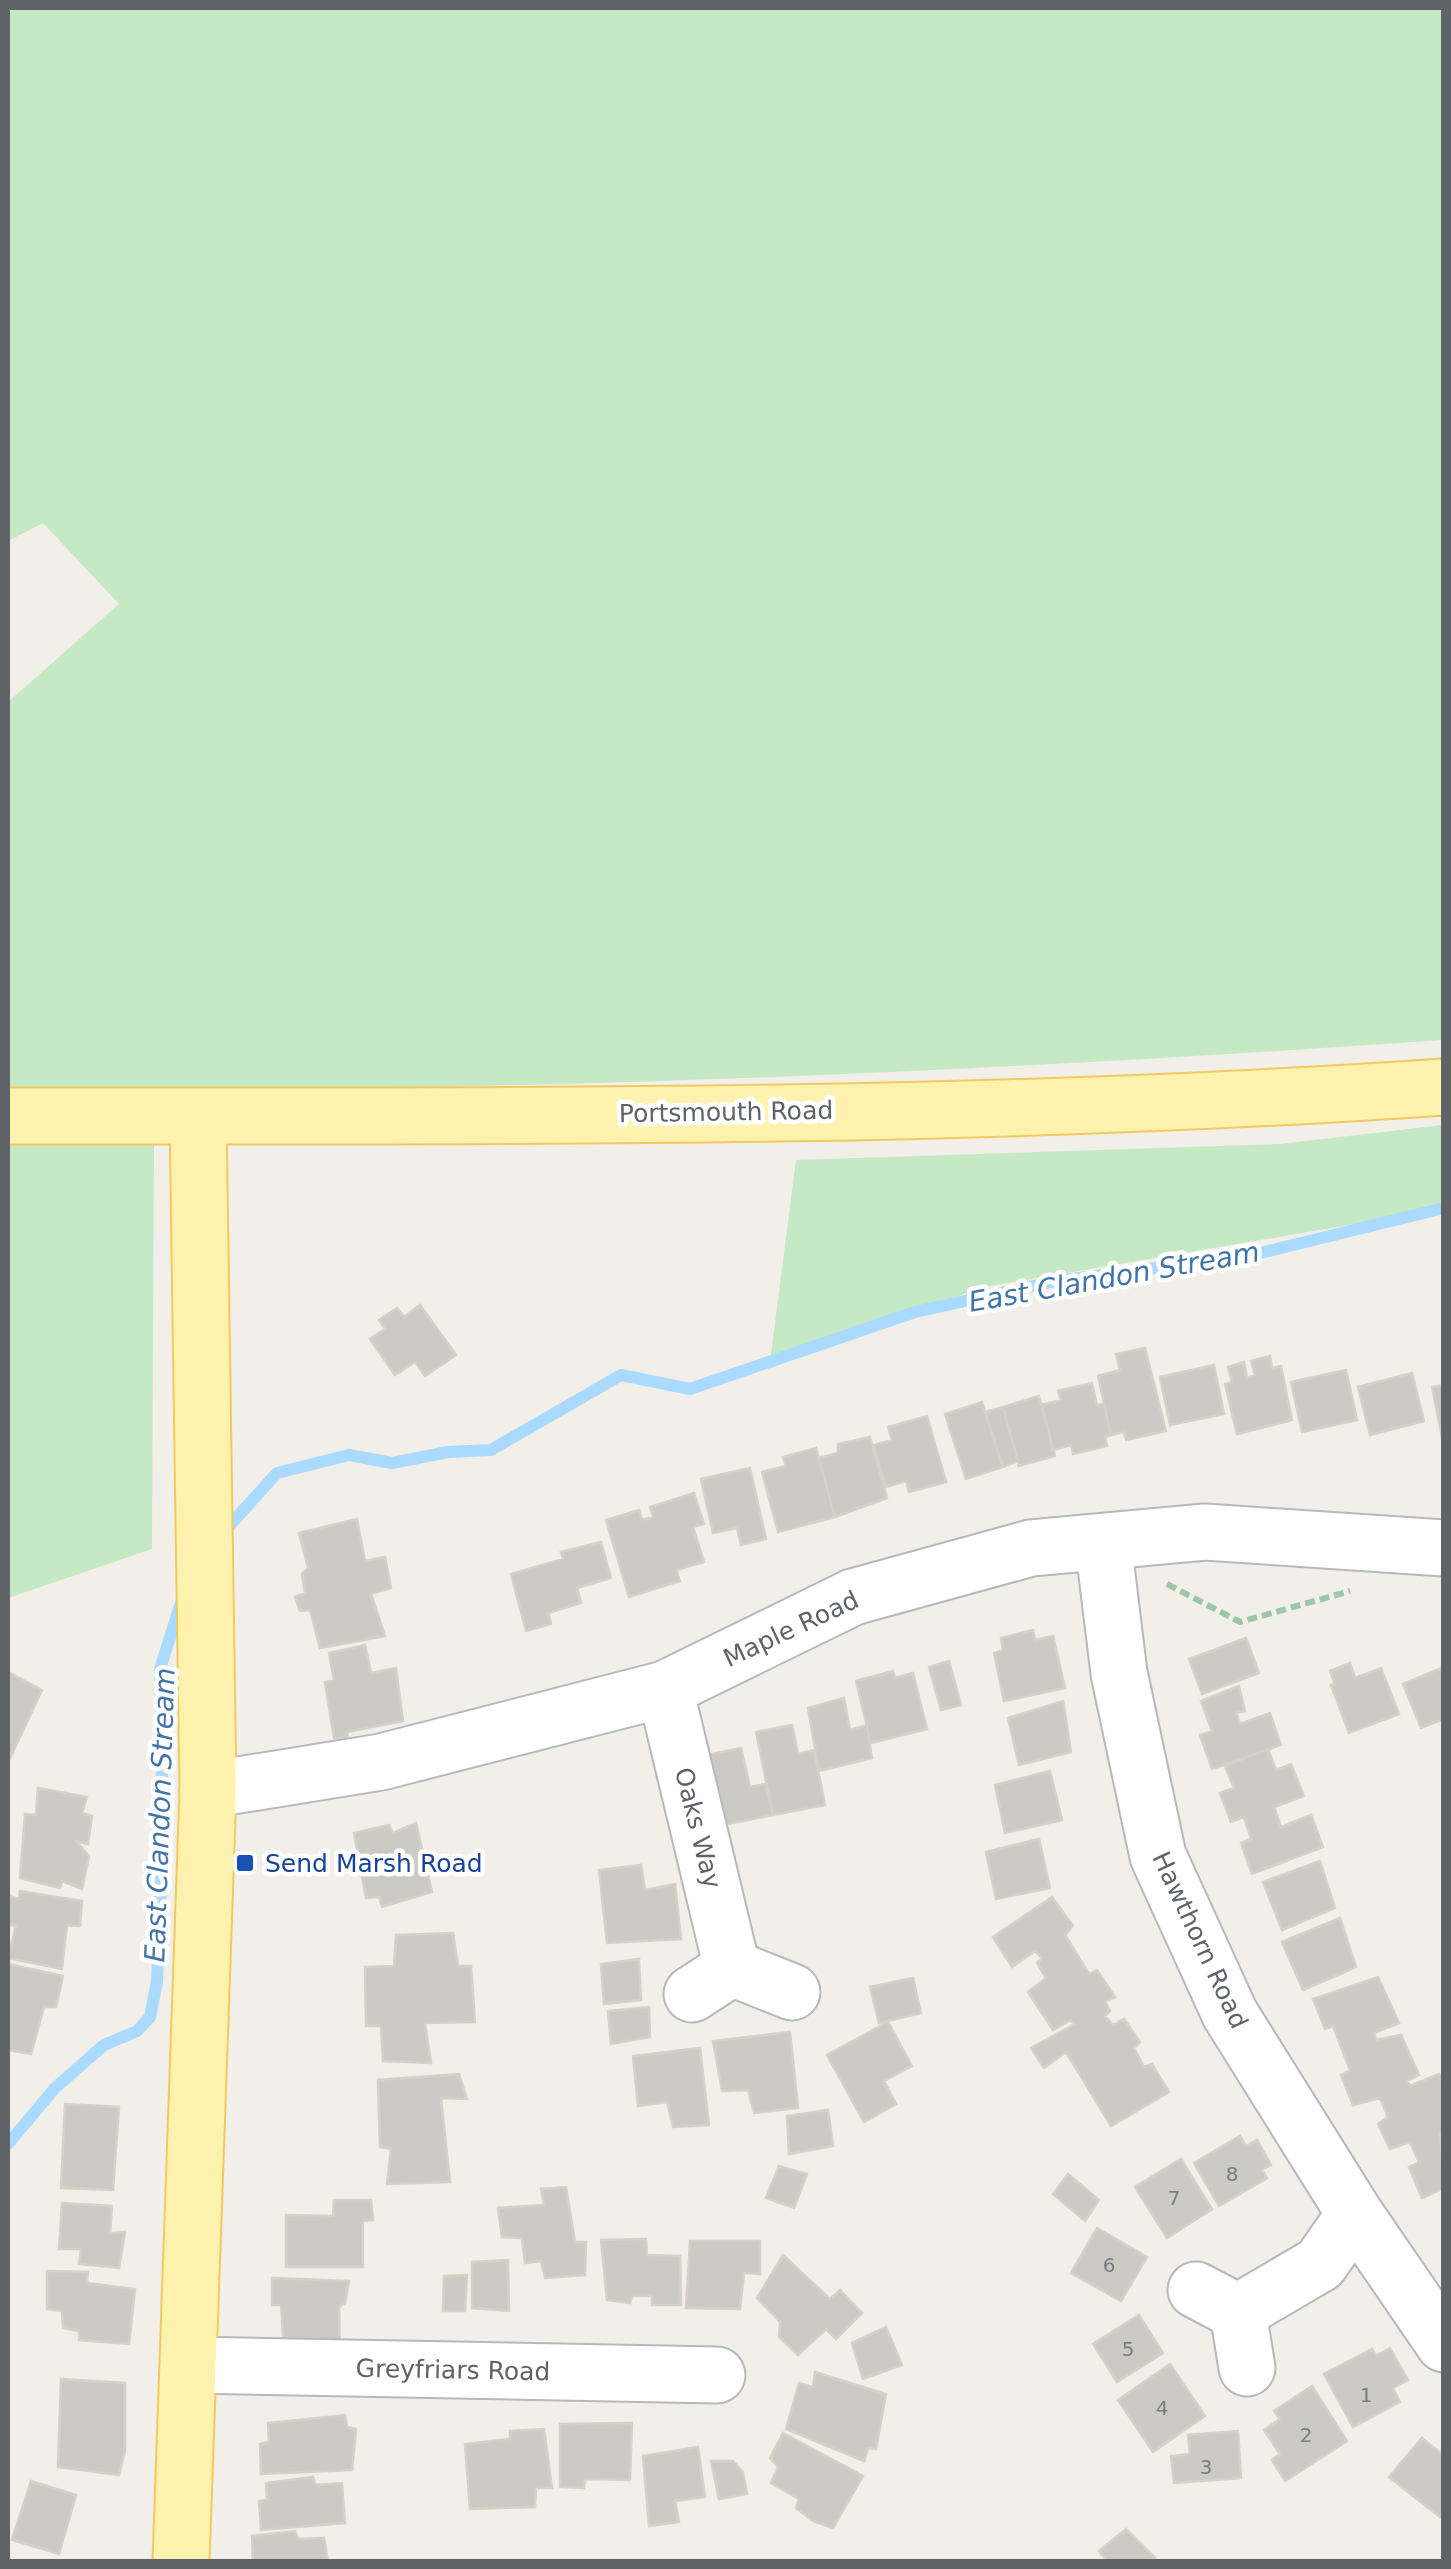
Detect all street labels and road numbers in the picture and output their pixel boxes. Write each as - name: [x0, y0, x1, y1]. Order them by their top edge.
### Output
- street label: Portsmouth Road: [619, 1096, 833, 1128]
- street label: Maple Road: [719, 1585, 863, 1673]
- street label: Oaks Way: [669, 1764, 727, 1892]
- street label: Hawthorn Road: [1146, 1847, 1254, 2033]
- street label: Greyfriars Road: [355, 2354, 551, 2386]

